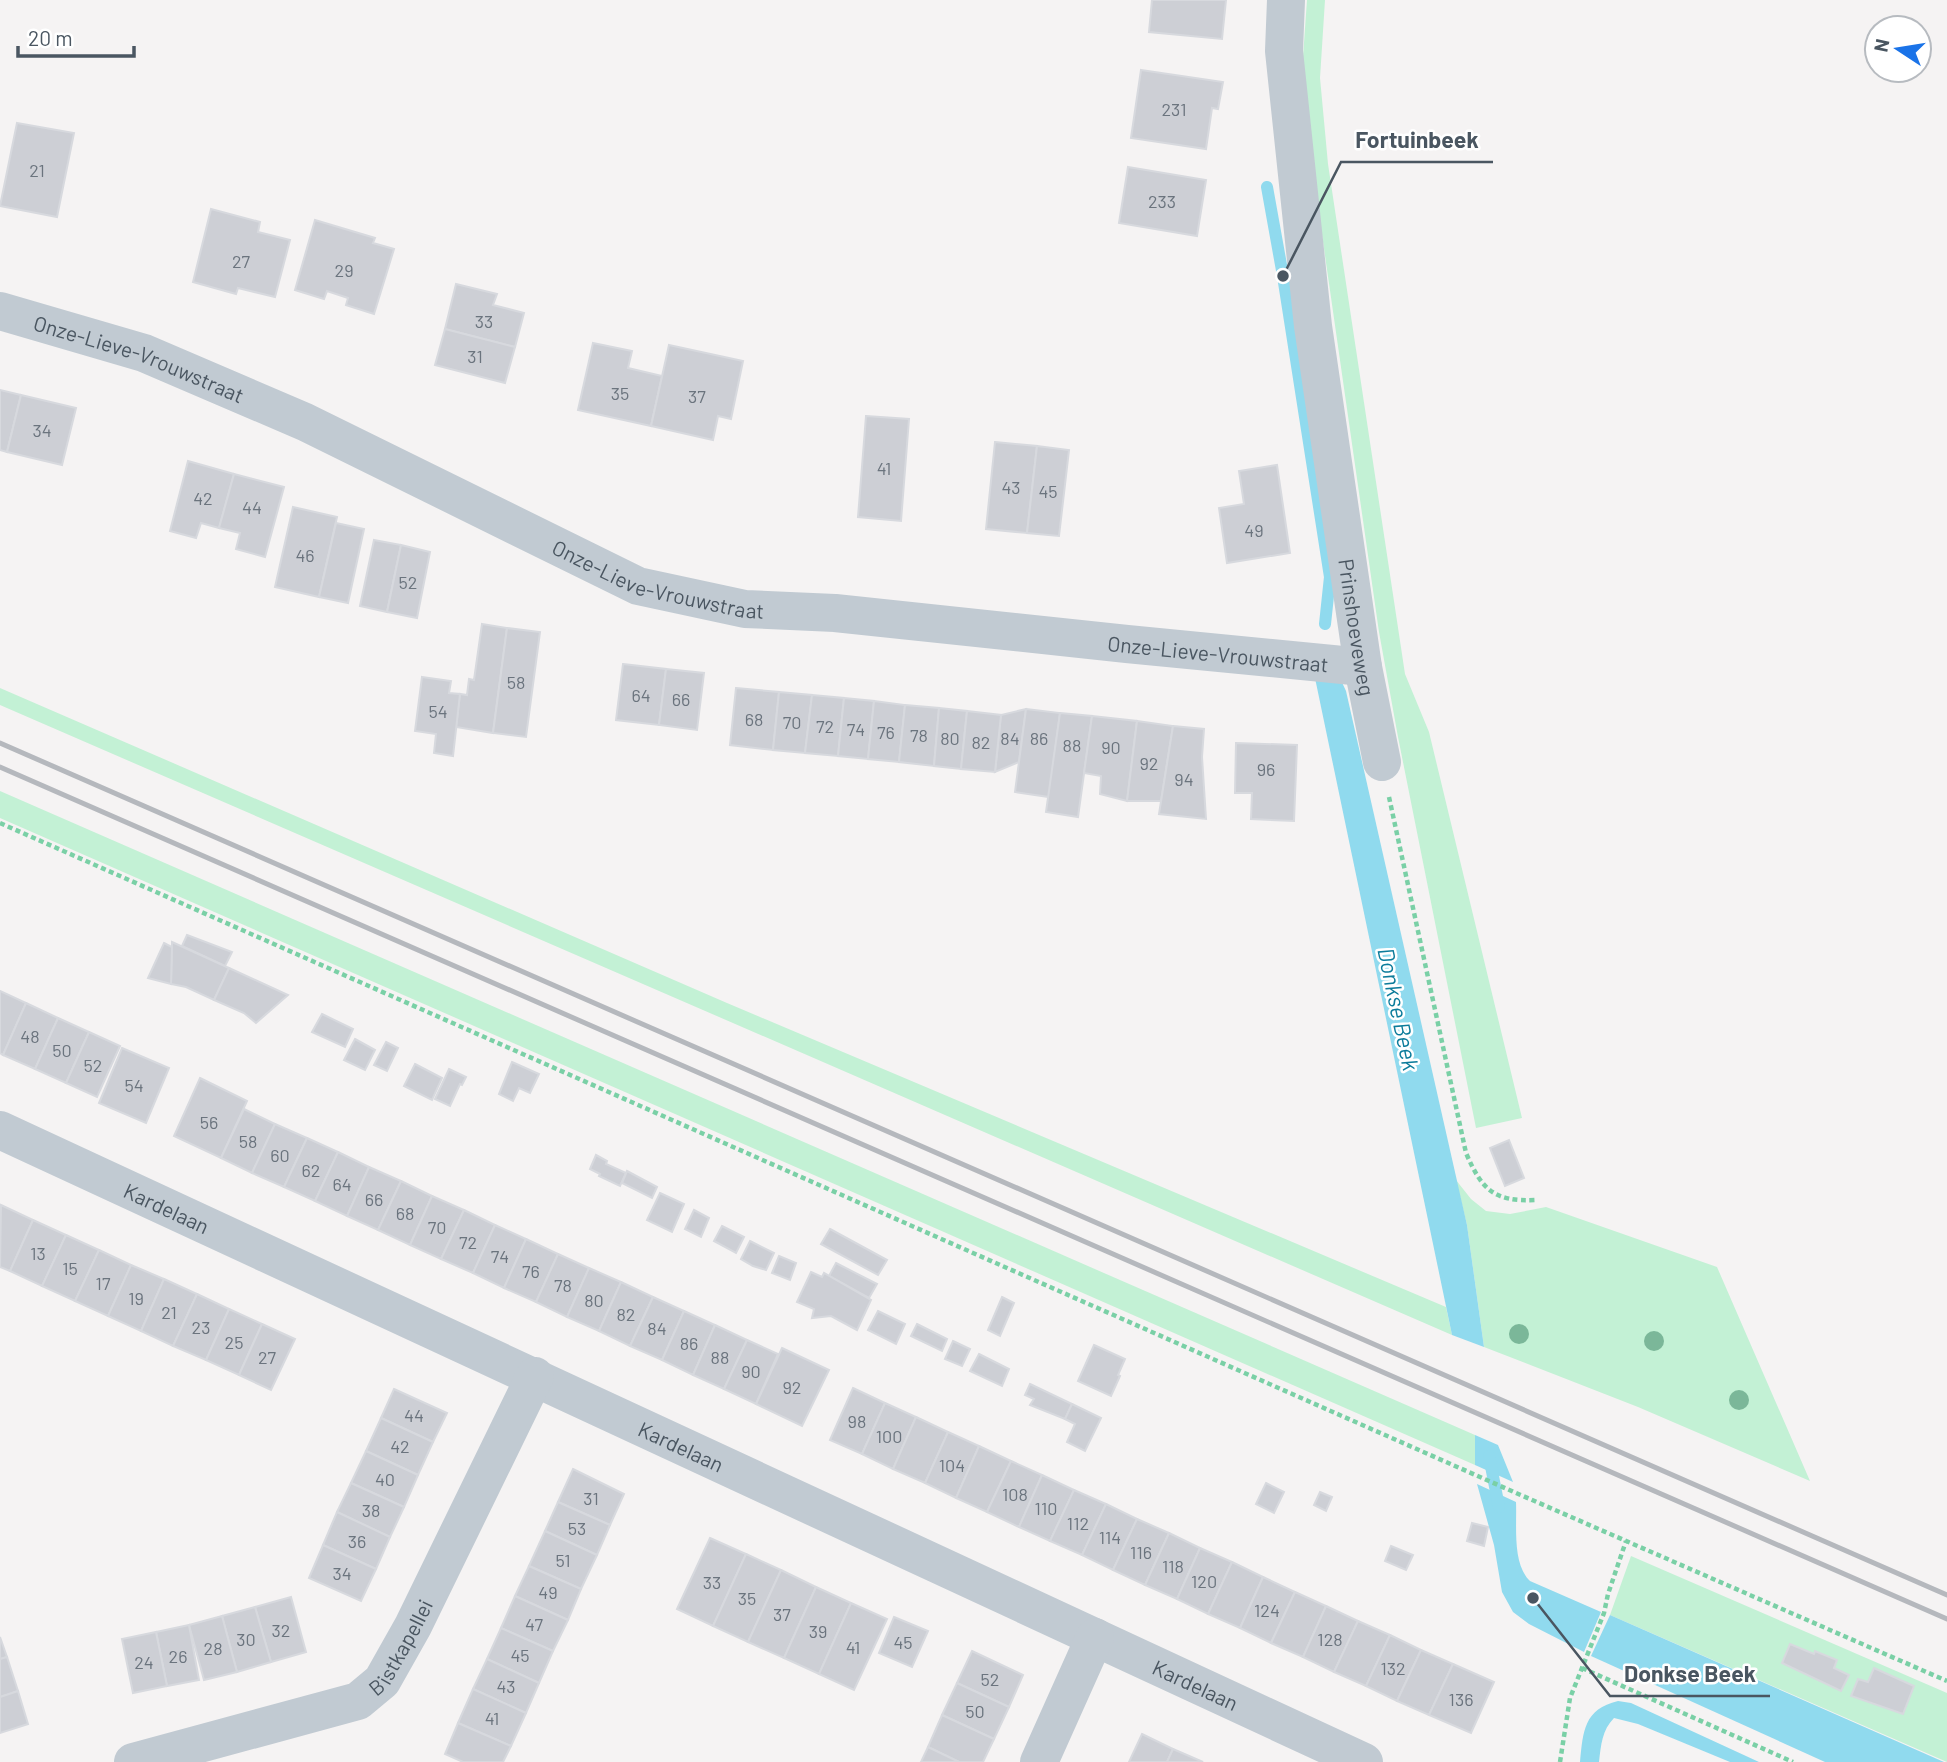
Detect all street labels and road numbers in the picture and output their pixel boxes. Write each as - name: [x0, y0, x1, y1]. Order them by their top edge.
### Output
- street label: Onze-Lieve-Vrouwstraat: [31, 309, 248, 407]
- street label: Onze-Lieve-Vrouwstraat: [549, 534, 765, 622]
- street label: Prinshoeveweg: [1335, 557, 1381, 698]
- street label: Onze-Lieve-Vrouwstraat: [1106, 630, 1330, 676]
- street label: Kardelaan: [120, 1177, 214, 1238]
- street label: Kardelaan: [635, 1415, 728, 1476]
- street label: Bistkapellei: [363, 1595, 437, 1700]
- street label: Kardelaan: [1149, 1654, 1243, 1715]

